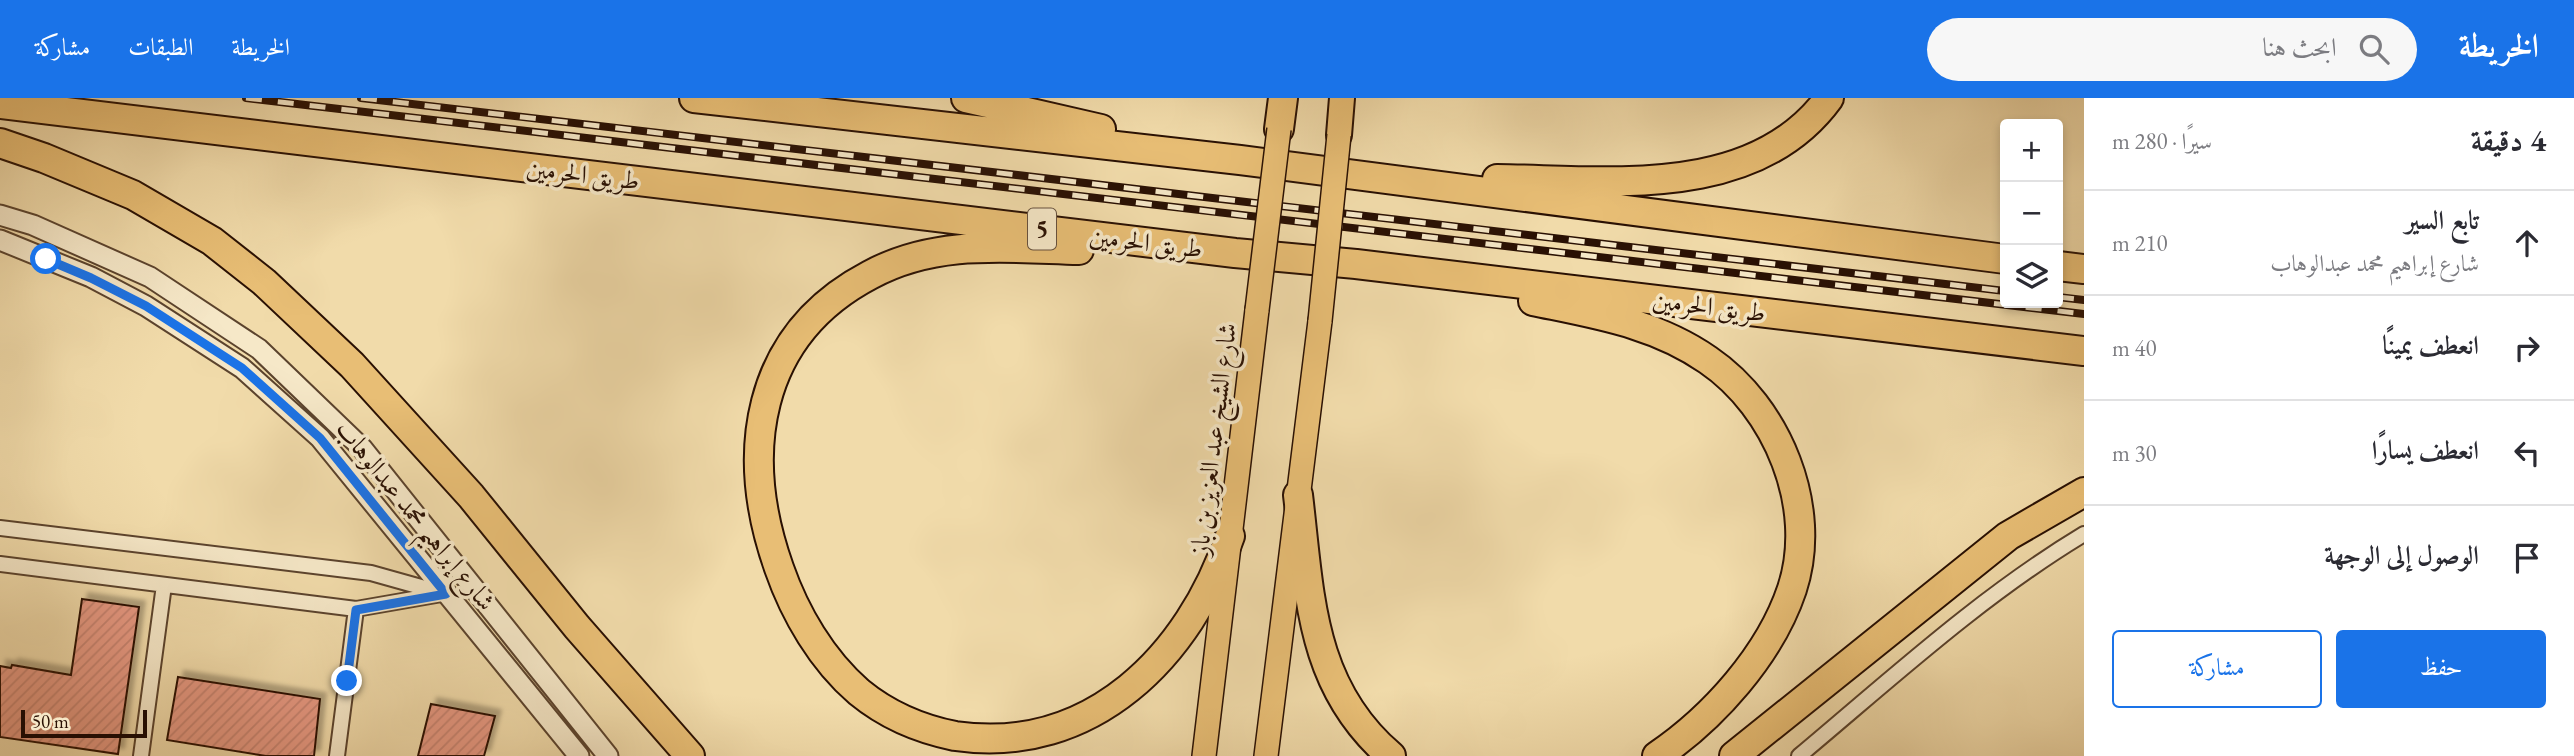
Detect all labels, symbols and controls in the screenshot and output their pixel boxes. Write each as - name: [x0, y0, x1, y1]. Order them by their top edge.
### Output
- search box: [1927, 18, 2417, 81]
- text: الخريطة: [2459, 24, 2539, 67]
- text: ابحث هنا: [2262, 30, 2337, 64]
- icon: search: [2355, 30, 2393, 68]
- text: مشاركة: [35, 31, 90, 62]
- text: الطبقات: [128, 31, 194, 62]
- text: الخريطة: [232, 31, 290, 62]
- map controls: [2000, 119, 2063, 308]
- button: +: [2000, 119, 2063, 182]
- text: 4 دقيقة: [2471, 121, 2546, 160]
- text: سيرًا · 280 m: [2112, 126, 2212, 156]
- street label: طريق الحرمين: [525, 150, 641, 198]
- button: −: [2000, 182, 2063, 245]
- text: تابع السير: [2405, 203, 2479, 237]
- road number: 5: [1028, 208, 1056, 250]
- street label: طريق الحرمين: [1088, 218, 1204, 266]
- icon: ahead: [2508, 224, 2546, 262]
- text: 210 m: [2112, 228, 2168, 258]
- route start: [30, 243, 61, 274]
- button: layers: [2000, 245, 2063, 308]
- text: شارع إبراهيم محمد عبدالوهاب: [2270, 248, 2479, 278]
- street label: طريق الحرمين: [1651, 282, 1767, 330]
- street label: شارع الشيخ عبد العزيز بن باز: [1182, 321, 1251, 561]
- text: انعطف يمينًا: [2382, 328, 2479, 362]
- icon: right: [2508, 329, 2546, 367]
- text: 40 m: [2112, 333, 2157, 363]
- street label: شارع إبراهيم محمد عبدالوهاب: [322, 413, 503, 623]
- text: انعطف يسارًا: [2372, 433, 2479, 467]
- icon: left: [2508, 434, 2546, 472]
- text: 30 m: [2112, 438, 2157, 468]
- text: الوصول إلى الوجهة: [2324, 538, 2479, 572]
- icon: arrive: [2508, 539, 2546, 577]
- button: مشاركة: [2112, 630, 2322, 708]
- button: حفظ: [2336, 630, 2546, 708]
- route end: [331, 665, 362, 696]
- scale bar: [21, 707, 147, 739]
- text: 50 m: [32, 709, 69, 734]

